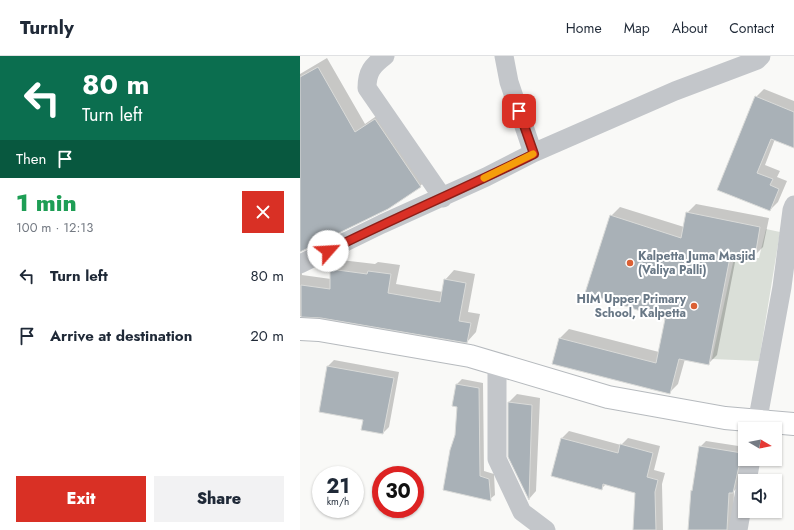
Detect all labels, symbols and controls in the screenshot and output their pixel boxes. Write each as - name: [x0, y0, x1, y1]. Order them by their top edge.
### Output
- text: Turnly: [20, 14, 74, 41]
- text: Home: [566, 18, 602, 38]
- text: Map: [624, 18, 650, 38]
- text: About: [672, 18, 707, 38]
- text: Contact: [729, 18, 774, 38]
- text: 80 m: [82, 64, 149, 105]
- icon: left: [16, 72, 68, 124]
- pin: [502, 94, 536, 128]
- icon: arrive: [508, 100, 530, 122]
- text: Turn left: [82, 102, 142, 128]
- text: Then: [16, 148, 46, 170]
- icon: arrive: [54, 148, 76, 170]
- text: 1 min: [16, 185, 77, 220]
- button: close: [242, 191, 284, 233]
- text: 100 m · 12:13: [16, 218, 93, 237]
- position arrow: [307, 230, 349, 272]
- place label: Kalpetta Juma Masjid (Valiya Palli): [638, 247, 755, 279]
- marker: Kalpetta Juma Masjid (Valiya Palli): [625, 258, 635, 268]
- icon: left: [16, 265, 38, 287]
- text: Turn left: [50, 265, 108, 287]
- text: 80 m: [251, 265, 284, 287]
- place label: HIM Upper Primary School, Kalpetta: [576, 290, 687, 322]
- marker: HIM Upper Primary School, Kalpetta: [689, 301, 699, 311]
- icon: arrive: [16, 325, 38, 347]
- text: Arrive at destination: [50, 325, 192, 347]
- text: 20 m: [250, 325, 284, 347]
- north arrow: [738, 422, 782, 466]
- map controls: [738, 422, 782, 518]
- speed limit sign: 30: [372, 466, 424, 518]
- text: 21: [326, 472, 350, 501]
- button: sound: [738, 474, 782, 518]
- button: Exit: [16, 476, 146, 522]
- button: Share: [154, 476, 284, 522]
- text: km/h: [327, 494, 349, 509]

